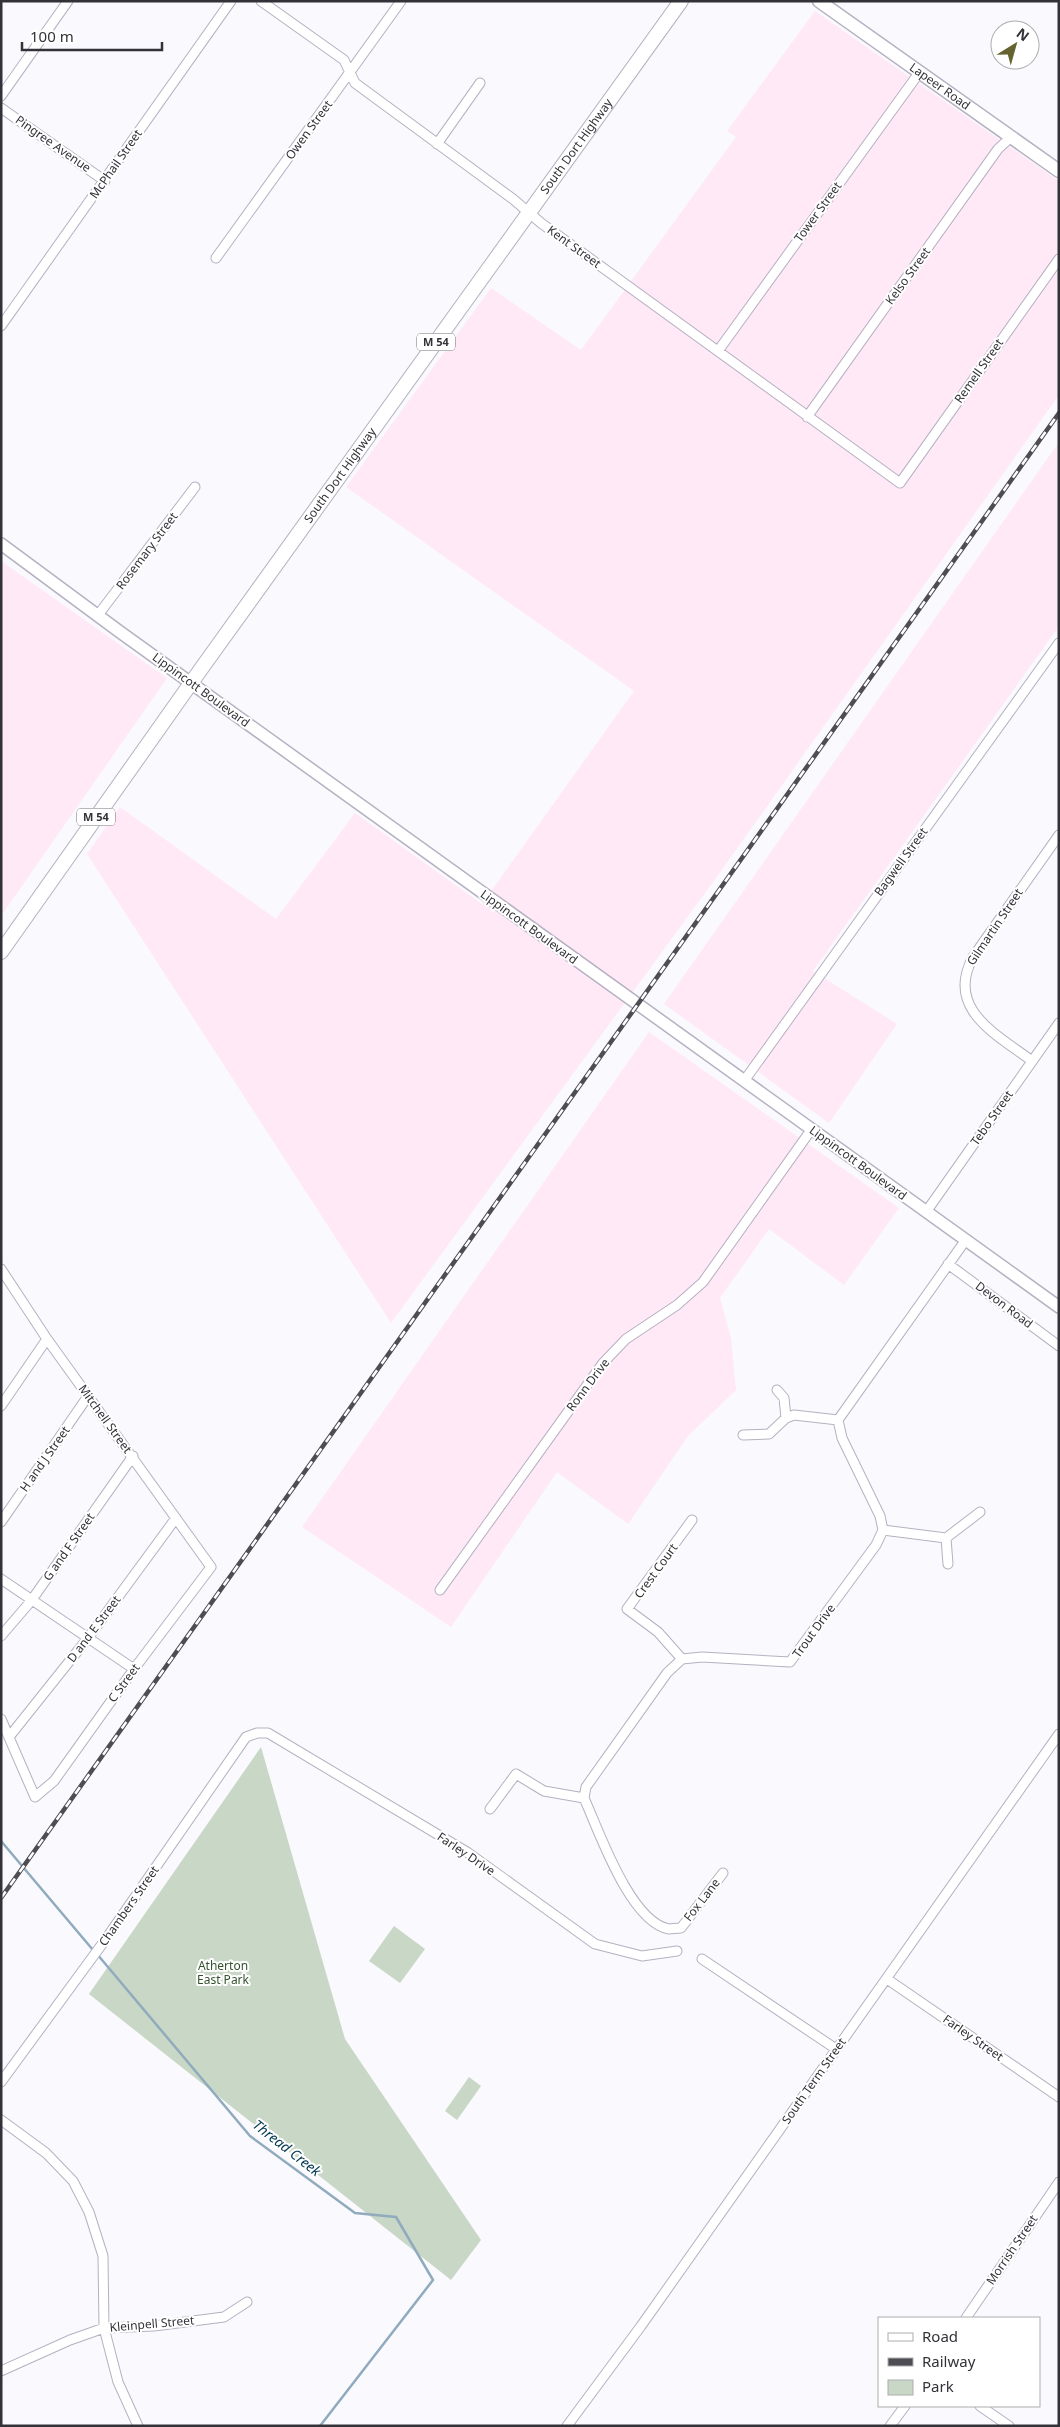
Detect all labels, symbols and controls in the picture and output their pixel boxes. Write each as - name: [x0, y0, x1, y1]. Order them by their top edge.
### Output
- scale bar: [22, 20, 162, 52]
- north arrow: [990, 20, 1040, 70]
- text: N: [1013, 23, 1033, 45]
- text: 100 m: [30, 26, 74, 46]
- street label: Lapeer Road: [906, 59, 974, 114]
- street label: South Dort Highway: [536, 94, 617, 197]
- street label: Owen Street: [281, 96, 336, 163]
- street label: Pingree Avenue: [12, 111, 95, 176]
- street label: McPhail Street: [85, 125, 146, 202]
- street label: Tower Street: [790, 178, 846, 245]
- street label: Kent Street: [544, 221, 605, 272]
- street label: Kelso Street: [881, 243, 935, 308]
- road number: M 54: [417, 334, 455, 351]
- street label: Remell Street: [950, 335, 1007, 406]
- street label: South Dort Highway: [300, 423, 380, 526]
- street label: Rosemary Street: [112, 508, 182, 593]
- street label: Lippincott Boulevard: [149, 648, 253, 731]
- road number: M 54: [77, 809, 115, 826]
- street label: Bagwell Street: [870, 823, 932, 899]
- street label: Gilmartin Street: [963, 884, 1027, 968]
- street label: Lippincott Boulevard: [477, 885, 581, 968]
- street label: Tebo Street: [966, 1086, 1017, 1149]
- street label: Lippincott Boulevard: [806, 1121, 910, 1204]
- street label: Devon Road: [972, 1277, 1037, 1332]
- street label: Ronn Drive: [562, 1355, 613, 1415]
- street label: Mitchell Street: [75, 1381, 136, 1457]
- street label: H and J Street: [16, 1422, 74, 1495]
- street label: G and F Street: [39, 1509, 99, 1584]
- street label: Crest Court: [630, 1539, 682, 1602]
- street label: D and E Street: [63, 1591, 125, 1666]
- street label: Trout Drive: [788, 1600, 839, 1661]
- street label: C Street: [104, 1659, 144, 1706]
- street label: Farley Drive: [434, 1828, 499, 1879]
- street label: Chambers Street: [95, 1862, 163, 1949]
- street label: Fox Lane: [680, 1875, 724, 1925]
- park label: Atherton East Park: [197, 1957, 250, 1988]
- street label: Farley Street: [940, 2010, 1007, 2065]
- street label: South Term Street: [778, 2034, 850, 2127]
- water label: Thread Creek: [249, 2115, 326, 2181]
- street label: Morrish Street: [982, 2211, 1042, 2288]
- street label: Kleinpell Street: [109, 2311, 196, 2336]
- legend: [878, 2317, 1040, 2407]
- text: Road: [922, 2326, 958, 2346]
- text: Railway: [922, 2351, 976, 2371]
- text: Park: [922, 2376, 954, 2396]

